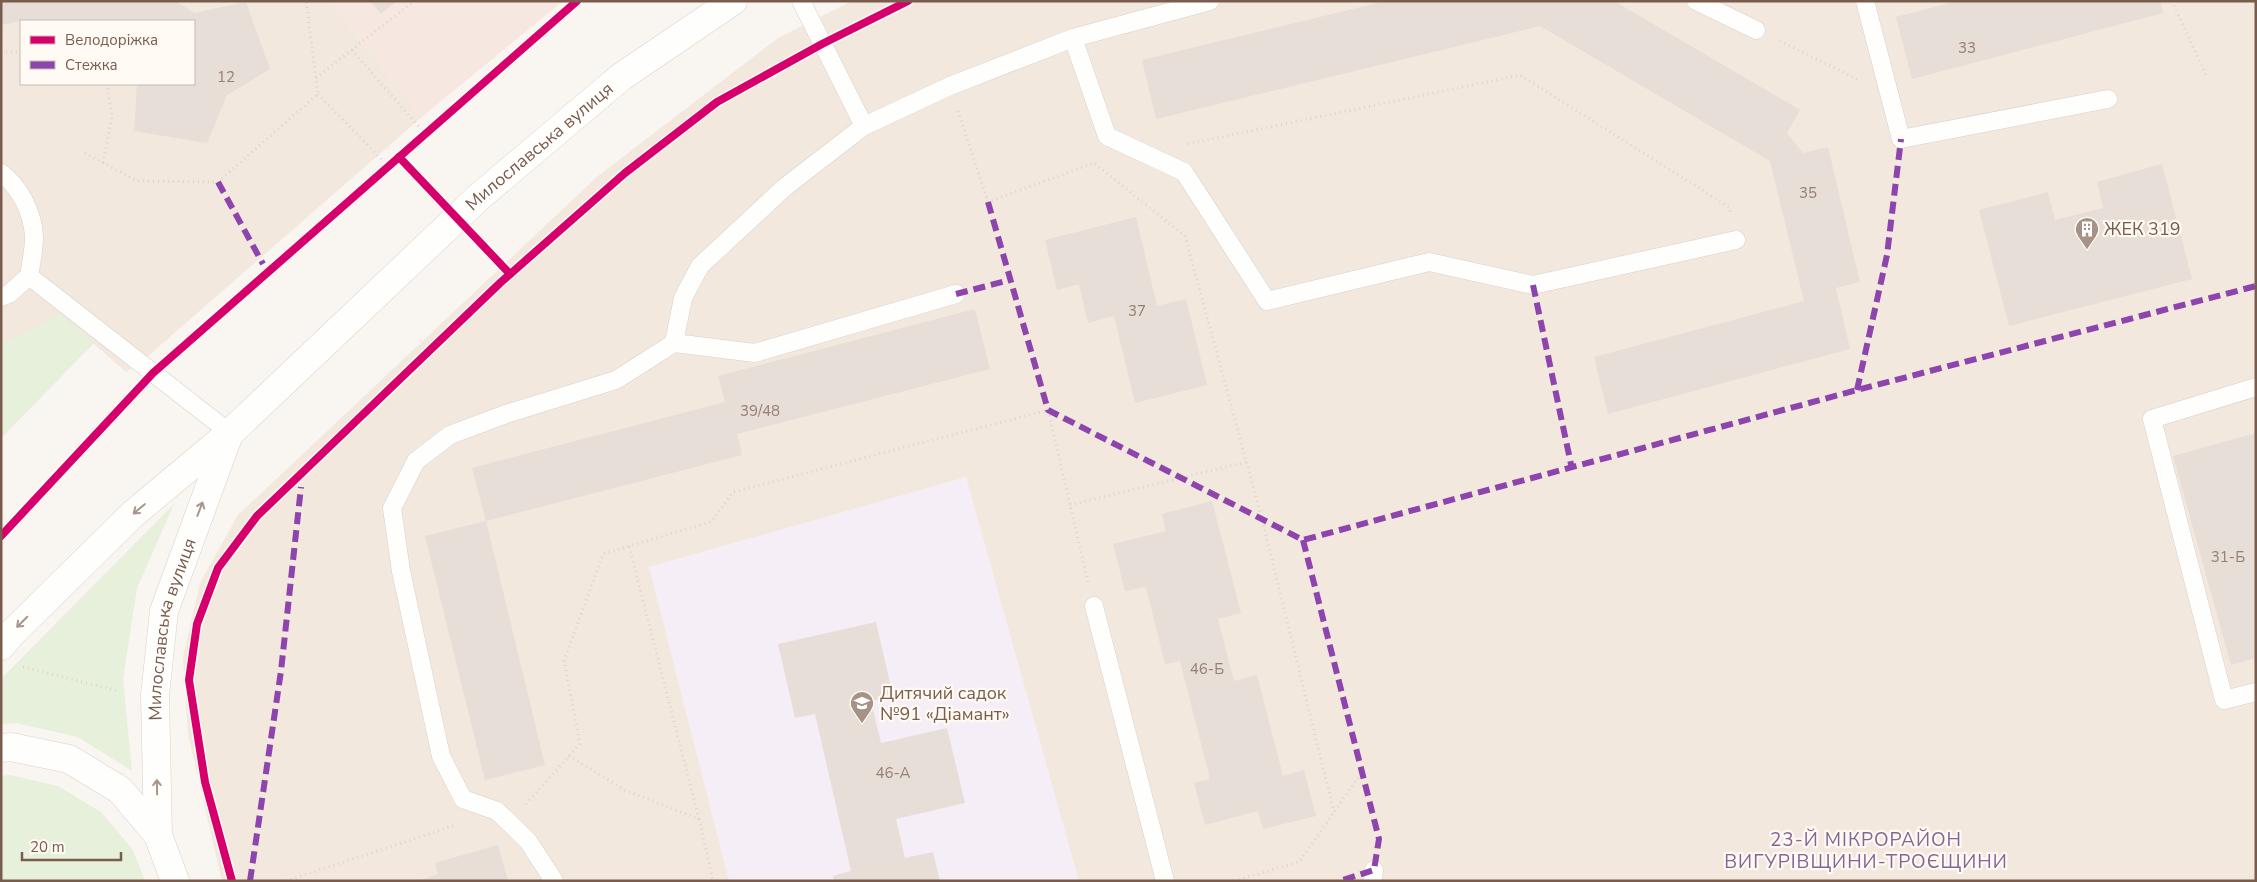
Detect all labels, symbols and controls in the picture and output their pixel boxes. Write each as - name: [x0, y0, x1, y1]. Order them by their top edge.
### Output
- legend: [20, 20, 195, 85]
- text: Велодоріжка: [65, 30, 158, 50]
- house number: 33: [1958, 38, 1976, 58]
- text: Стежка: [65, 55, 118, 75]
- house number: 12: [217, 67, 235, 87]
- street label: Милославська вулиця: [460, 77, 618, 216]
- house number: 35: [1799, 183, 1817, 203]
- building icon: ЖЕК 319: [2074, 216, 2100, 250]
- place label: ЖЕК 319: [2104, 217, 2180, 241]
- house number: 37: [1128, 301, 1146, 321]
- house number: 39/48: [740, 401, 780, 421]
- one-way arrow: [197, 501, 206, 516]
- one-way arrow: [132, 503, 145, 514]
- street label: Милославська вулиця: [143, 535, 202, 721]
- house number: 31-Б: [2211, 547, 2245, 567]
- one-way arrow: [17, 616, 29, 628]
- house number: 46-Б: [1190, 659, 1224, 679]
- place label: Дитячий садок №91 «Діамант»: [880, 681, 1010, 726]
- school or university icon: Дитячий садок №91 «Діамант»: [849, 690, 875, 724]
- house number: 46-А: [875, 763, 911, 783]
- one-way arrow: [152, 779, 161, 795]
- district label: 23-Й МІКРОРАЙОН ВИГУРІВЩИНИ-ТРОЄЩИНИ: [1724, 827, 2008, 875]
- scale bar: [22, 830, 121, 862]
- text: 20 m: [30, 837, 65, 857]

